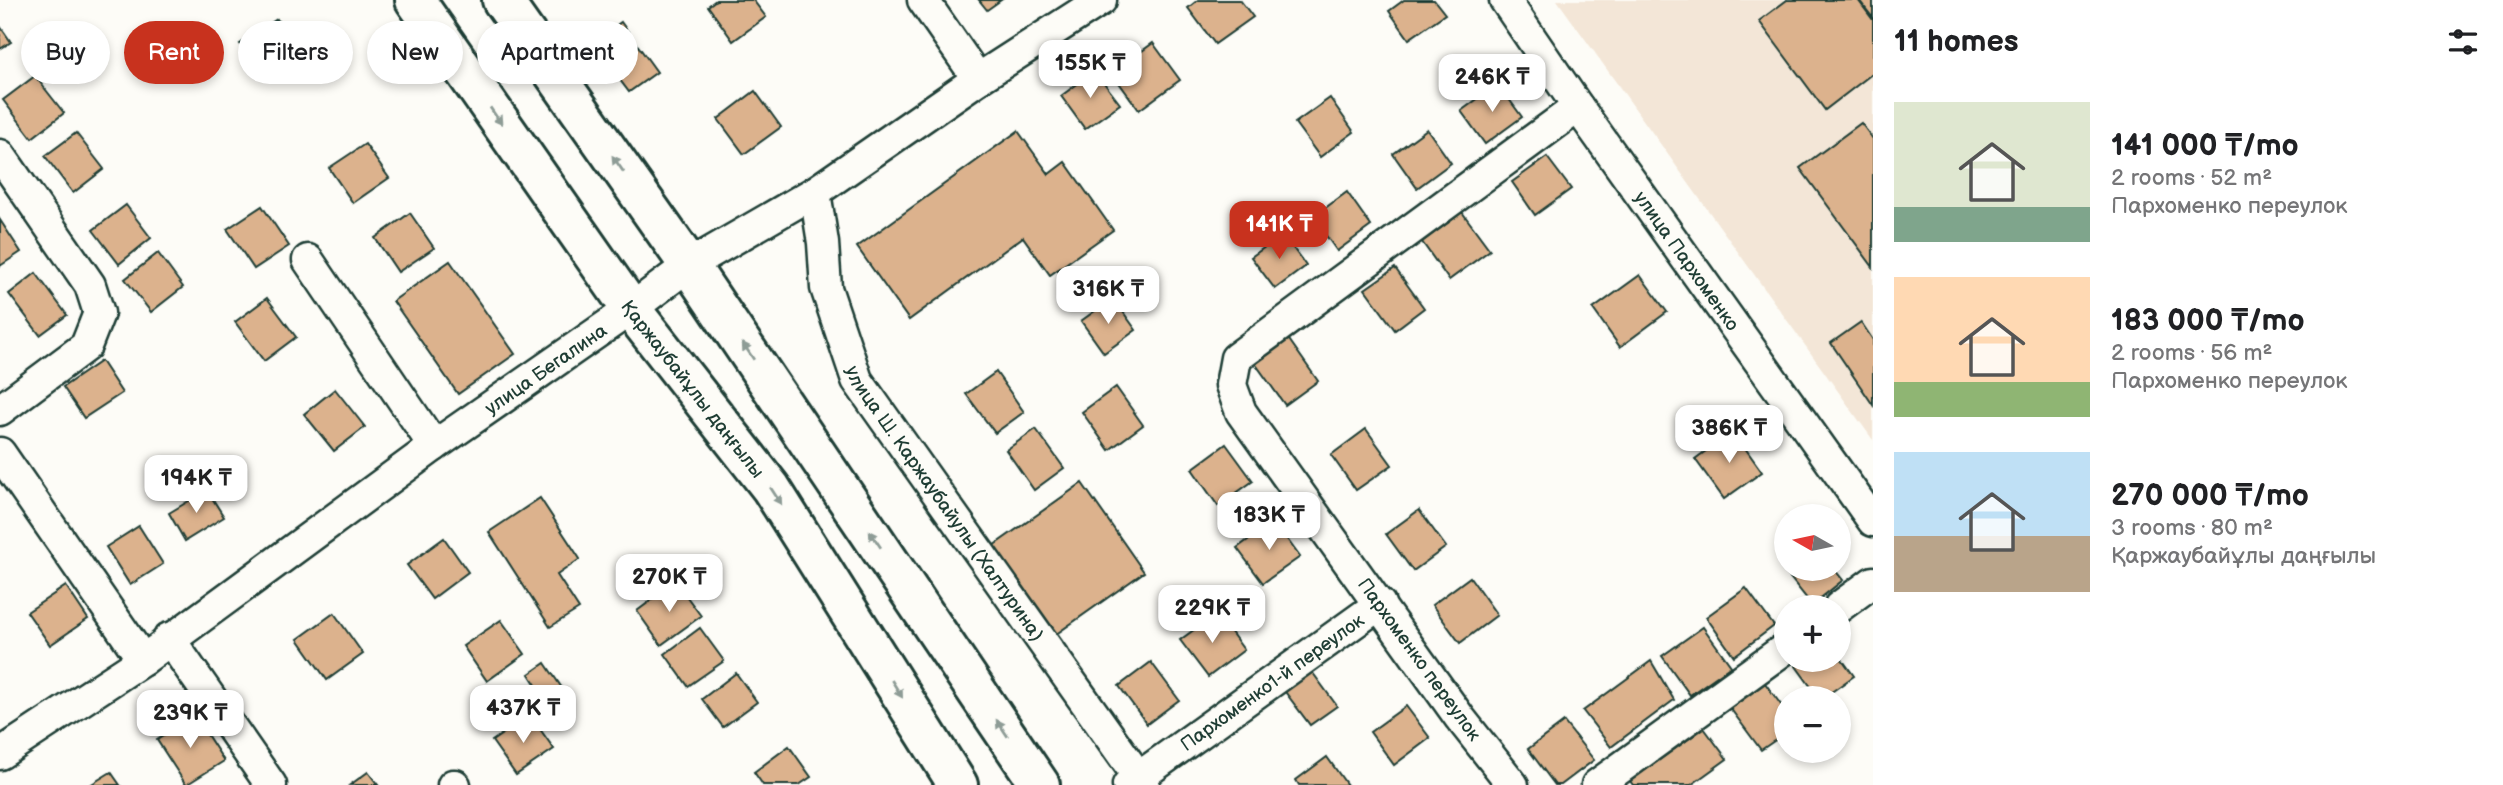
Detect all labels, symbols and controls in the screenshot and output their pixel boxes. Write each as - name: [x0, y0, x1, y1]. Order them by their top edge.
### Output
- chip: Buy: [21, 21, 110, 84]
- chip: Rent: [124, 21, 224, 84]
- chip: Filters: [238, 21, 353, 84]
- chip: New: [367, 21, 463, 84]
- chip: Apartment: [477, 21, 638, 84]
- icon: filters: [2444, 23, 2482, 61]
- text: 11 homes: [1894, 24, 2018, 60]
- pin: 155K ₸: [1033, 41, 1147, 100]
- text: 155K ₸: [1055, 49, 1125, 77]
- pin: 246K ₸: [1435, 54, 1549, 114]
- text: 246K ₸: [1455, 63, 1529, 91]
- one-way arrow: [489, 107, 503, 125]
- text: 141 000 ₸/mo: [2111, 128, 2299, 164]
- icon: home: [1950, 130, 2034, 214]
- one-way arrow: [611, 155, 625, 173]
- text: 2 rooms · 52 m²: [2111, 164, 2272, 192]
- street label: улица Пархоменко: [1629, 187, 1744, 336]
- text: Пархоменко переулок: [2111, 192, 2348, 220]
- pin: 141K ₸: [1222, 202, 1336, 261]
- text: 141K ₸: [1246, 210, 1312, 238]
- pin: 316K ₸: [1051, 266, 1165, 326]
- text: 316K ₸: [1072, 275, 1144, 303]
- street label: Қаржаубайұлы даңғылы: [615, 296, 769, 483]
- text: 183 000 ₸/mo: [2111, 303, 2305, 339]
- icon: home: [1950, 305, 2034, 389]
- street label: улица Бегалина: [481, 319, 612, 420]
- text: 2 rooms · 56 m²: [2111, 339, 2273, 367]
- one-way arrow: [742, 341, 755, 360]
- street label: улица Ш. Каржаубайулы (Халтурина): [840, 363, 1048, 646]
- text: Пархоменко переулок: [2111, 367, 2348, 395]
- pin: 386K ₸: [1672, 406, 1786, 465]
- text: 386K ₸: [1691, 414, 1767, 442]
- pin: 194K ₸: [139, 456, 253, 515]
- text: 194K ₸: [160, 464, 232, 492]
- text: 270 000 ₸/mo: [2111, 478, 2309, 514]
- icon: home: [1950, 480, 2034, 564]
- one-way arrow: [770, 487, 783, 506]
- pin: 183K ₸: [1212, 492, 1326, 552]
- text: 183K ₸: [1233, 501, 1305, 529]
- north arrow: [1774, 504, 1852, 581]
- map controls: [1774, 504, 1851, 763]
- text: 3 rooms · 80 m²: [2111, 514, 2273, 542]
- one-way arrow: [869, 529, 882, 549]
- text: Қаржаубайұлы даңғылы: [2111, 542, 2376, 570]
- pin: 270K ₸: [612, 554, 726, 614]
- text: 270K ₸: [632, 563, 706, 591]
- street label: Пархоменко переулок: [1352, 574, 1486, 746]
- pin: 229K ₸: [1155, 586, 1269, 645]
- text: 229K ₸: [1174, 594, 1250, 622]
- button: +: [1774, 595, 1851, 672]
- street label: Пархоменко1-й переулок: [1176, 609, 1369, 757]
- one-way arrow: [891, 679, 904, 699]
- pin: 437K ₸: [466, 686, 580, 745]
- button: −: [1774, 686, 1851, 763]
- pin: 239K ₸: [133, 690, 247, 750]
- text: 437K ₸: [486, 694, 560, 722]
- text: 239K ₸: [153, 699, 227, 727]
- one-way arrow: [995, 719, 1009, 737]

